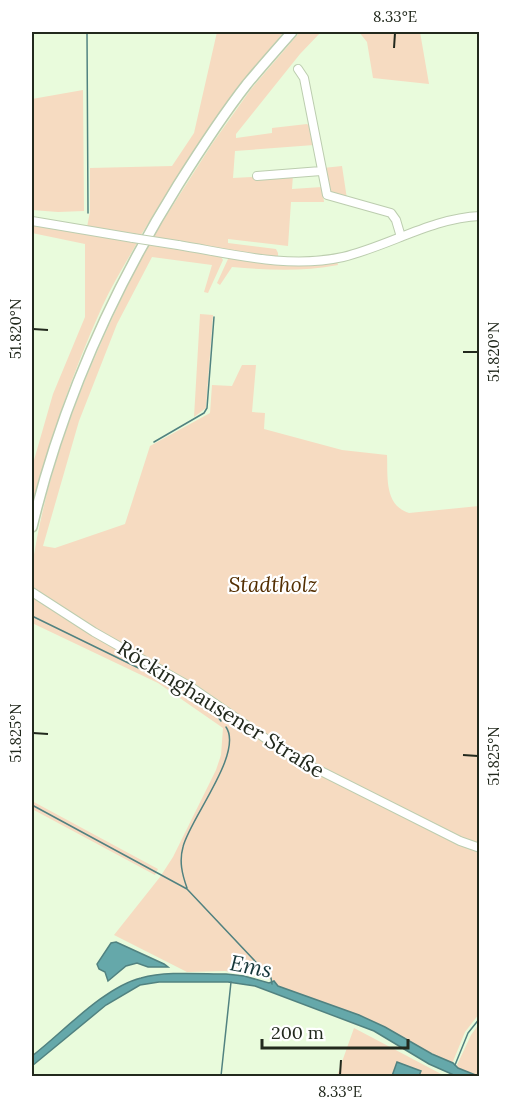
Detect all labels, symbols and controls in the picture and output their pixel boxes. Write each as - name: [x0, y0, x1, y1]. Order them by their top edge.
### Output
- text: 8.33°E: [373, 7, 417, 26]
- text: 51.820°N: [6, 299, 25, 359]
- text: 51.820°N: [484, 322, 503, 382]
- park label: Stadtholz: [228, 571, 318, 598]
- street label: Röckinghausener Straße: [112, 634, 330, 784]
- text: 51.825°N: [6, 703, 25, 763]
- text: 51.825°N: [484, 726, 503, 786]
- water label: Ems: [228, 948, 274, 984]
- scale bar: [262, 1012, 408, 1050]
- text: 200 m: [271, 1021, 324, 1044]
- text: 8.33°E: [318, 1082, 362, 1101]

